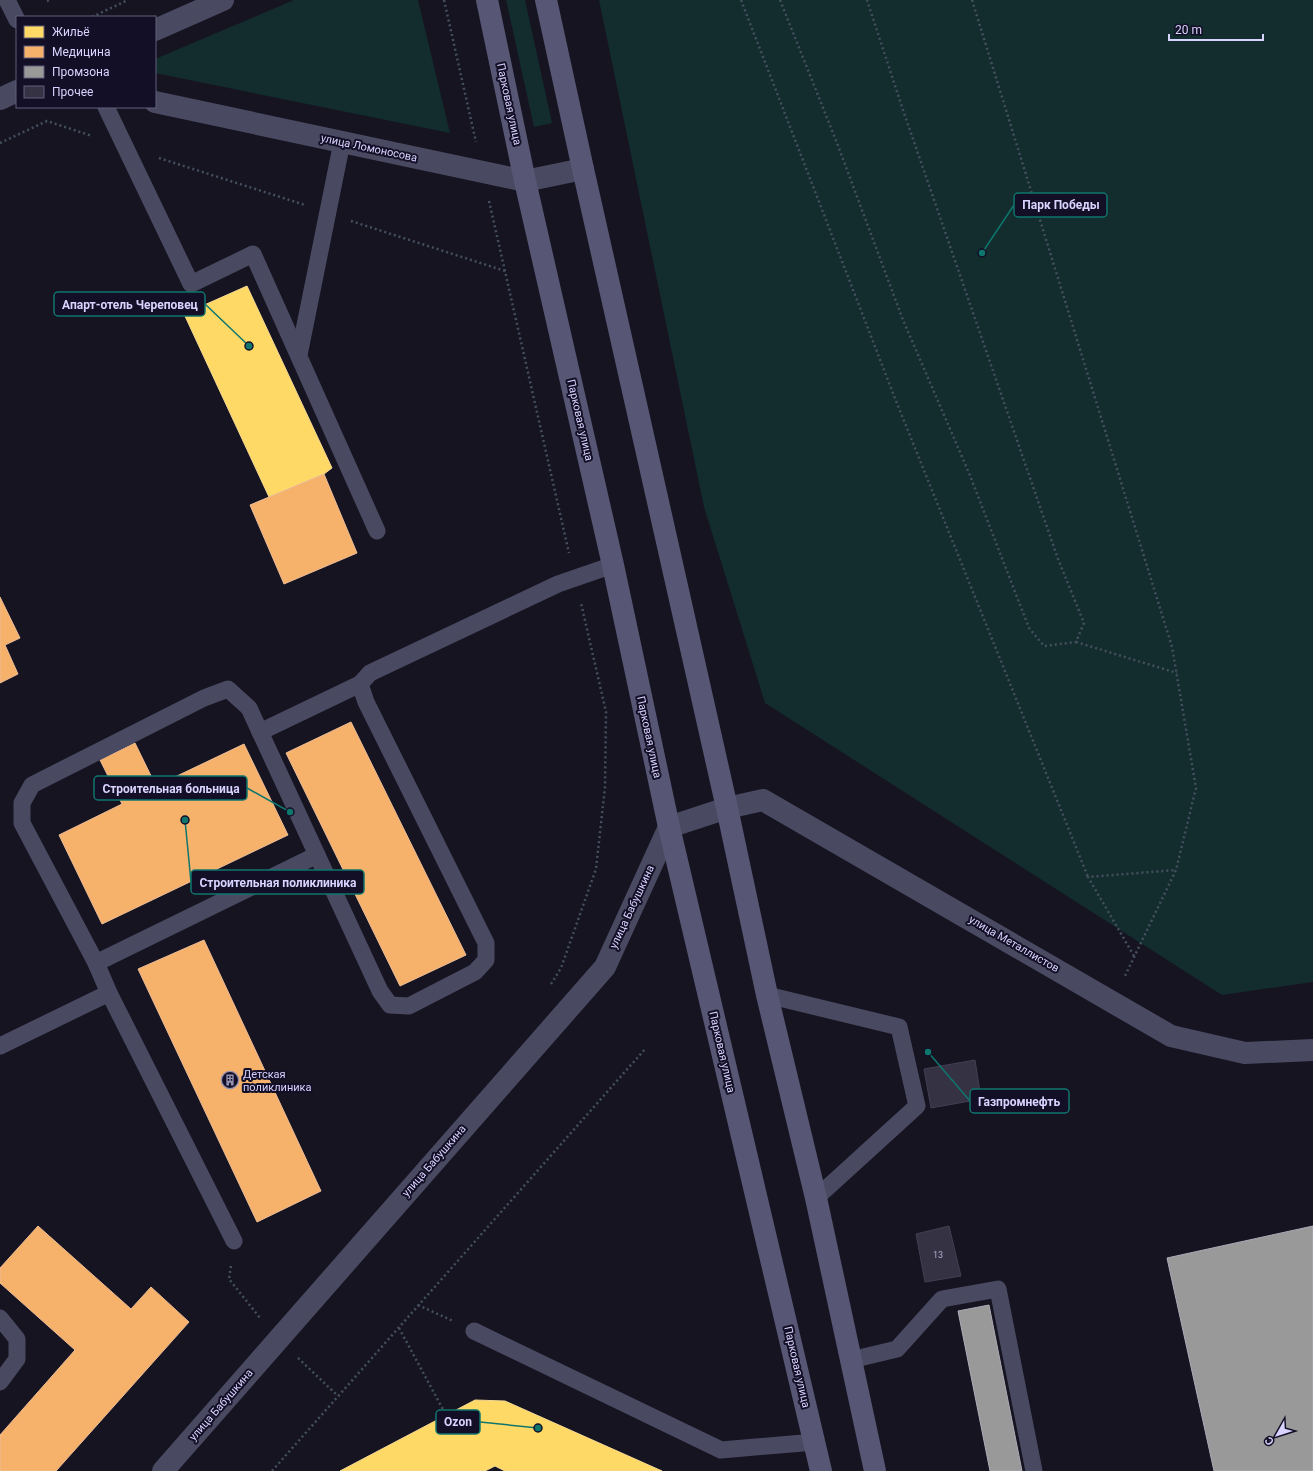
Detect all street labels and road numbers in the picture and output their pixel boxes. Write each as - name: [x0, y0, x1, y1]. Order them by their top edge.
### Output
- street label: Парковая улица: [494, 62, 524, 146]
- street label: улица Ломоносова: [320, 131, 418, 165]
- street label: Парковая улица: [564, 378, 596, 462]
- street label: Парковая улица: [634, 695, 664, 779]
- street label: улица Бабушкина: [607, 863, 657, 951]
- street label: улица Металлистов: [967, 913, 1061, 975]
- street label: Парковая улица: [706, 1010, 738, 1094]
- street label: улица Бабушкина: [399, 1123, 469, 1199]
- street label: Парковая улица: [781, 1325, 813, 1409]
- street label: улица Бабушкина: [186, 1367, 256, 1443]

